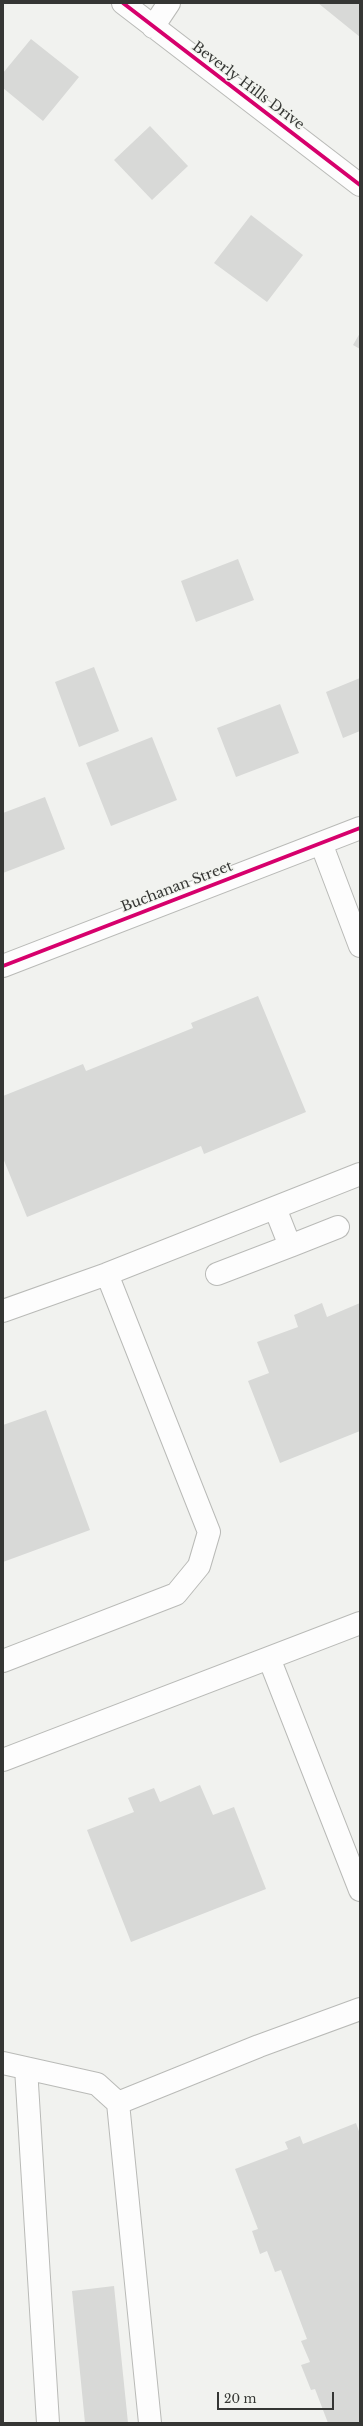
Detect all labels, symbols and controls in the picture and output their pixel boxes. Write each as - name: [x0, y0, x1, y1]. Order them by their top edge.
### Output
- street label: Beverly Hills Drive: [189, 38, 307, 134]
- street label: Buchanan Street: [119, 858, 235, 916]
- scale bar: [219, 2384, 336, 2410]
- text: 20 m: [224, 2391, 256, 2406]

